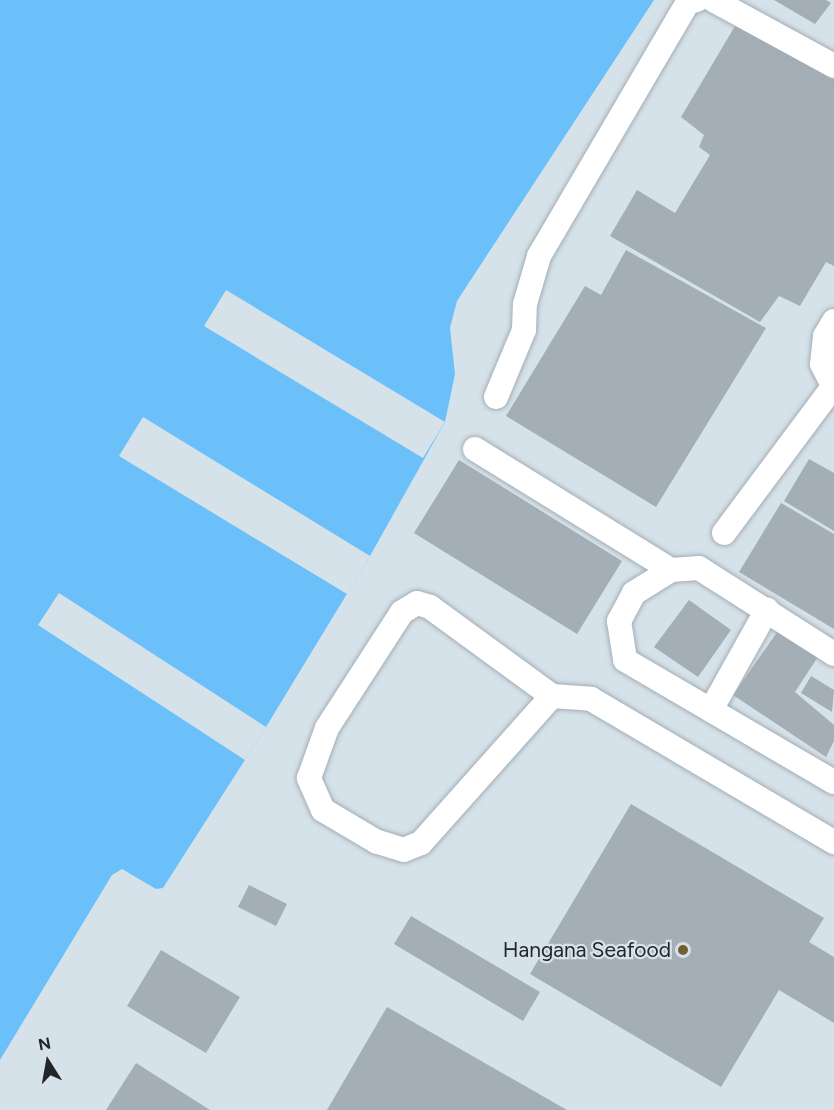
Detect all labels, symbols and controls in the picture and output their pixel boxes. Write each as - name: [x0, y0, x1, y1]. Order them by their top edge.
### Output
- place label: Hangana Seafood: [503, 937, 671, 963]
- marker: Hangana Seafood: [676, 943, 690, 957]
- north arrow: [18, 1032, 78, 1092]
- text: N: [37, 1033, 52, 1054]

